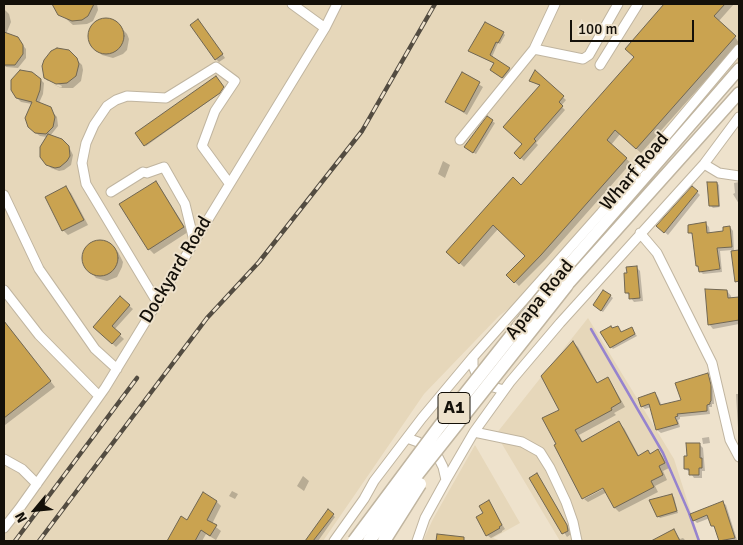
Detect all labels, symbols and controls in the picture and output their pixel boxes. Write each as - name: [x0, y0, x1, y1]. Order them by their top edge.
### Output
- scale bar: [573, 10, 697, 42]
- text: 100 m: [578, 20, 618, 38]
- street label: Wharf Road: [596, 128, 674, 216]
- street label: Dockyard Road: [135, 212, 217, 328]
- street label: Apapa Road: [501, 256, 579, 344]
- road number: A1: [438, 392, 470, 423]
- north arrow: [10, 485, 60, 535]
- text: N: [12, 509, 31, 526]

